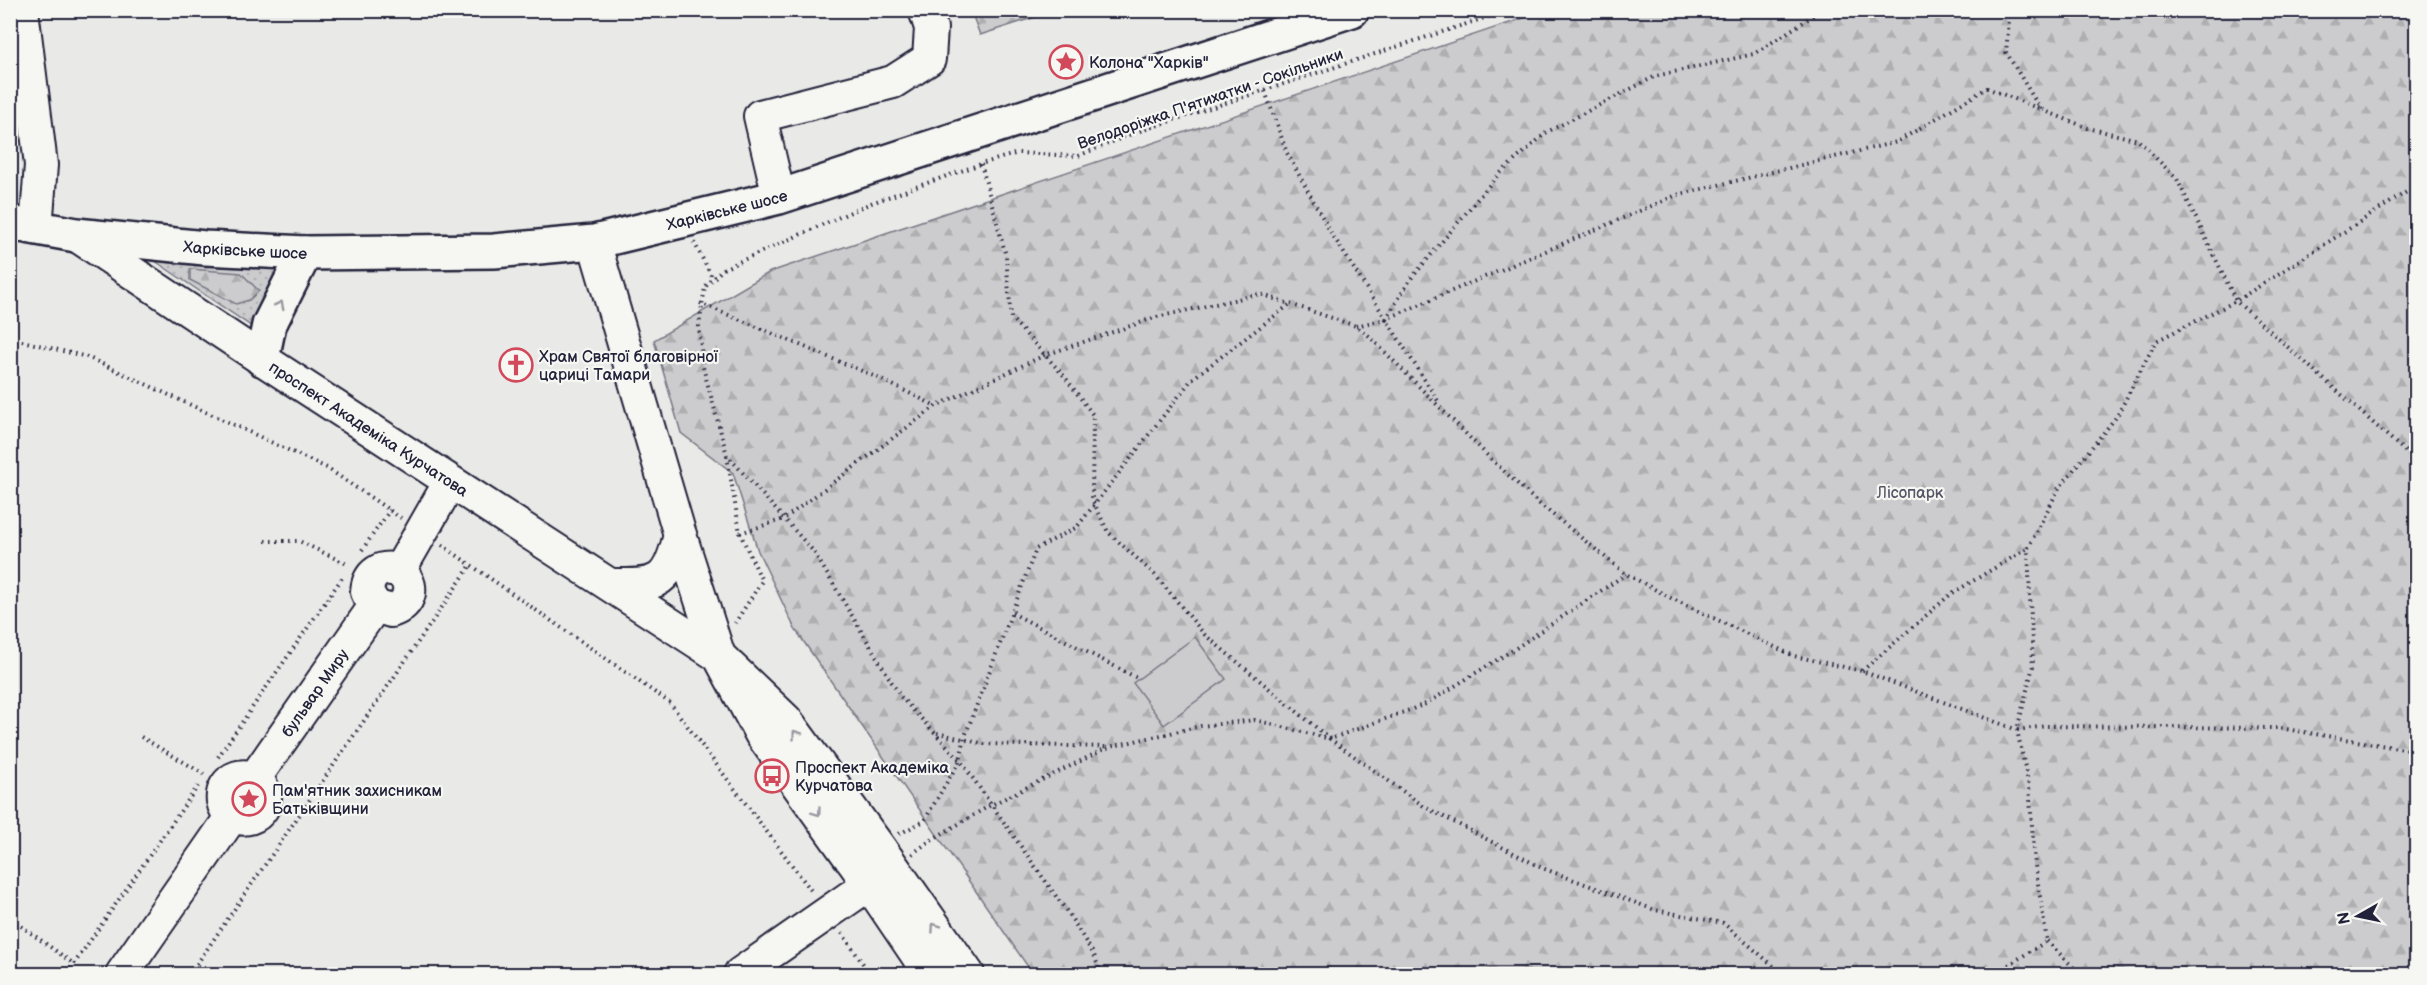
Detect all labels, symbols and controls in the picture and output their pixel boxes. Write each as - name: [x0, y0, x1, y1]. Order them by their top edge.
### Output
- place icon: Колона "Харків": [1048, 44, 1084, 80]
- street label: Велодоріжка П'ятихатки - Сокільники: [1075, 45, 1346, 154]
- place label: Колона "Харків": [1089, 54, 1209, 73]
- street label: Харківське шосе: [665, 187, 790, 235]
- street label: Харківське шосе: [182, 238, 308, 264]
- one-way arrow: [272, 300, 284, 311]
- church icon: Храм Святої благовірної цариці Тамари: [498, 347, 534, 383]
- place label: Храм Святої благовірної цариці Тамари: [539, 348, 719, 385]
- street label: проспект Академіка Курчатова: [265, 358, 472, 502]
- park label: Лісопарк: [1876, 484, 1944, 503]
- street label: бульвар Миру: [278, 645, 353, 741]
- one-way arrow: [792, 730, 803, 741]
- bus stop icon: Проспект Академіка Курчатова: [754, 758, 790, 794]
- place label: Проспект Академіка Курчатова: [795, 759, 949, 796]
- place icon: Пам'ятник захисникам Батьківщини: [231, 781, 267, 817]
- place label: Пам'ятник захисникам Батьківщини: [272, 782, 442, 819]
- one-way arrow: [810, 805, 821, 816]
- north arrow: [2328, 886, 2388, 946]
- text: N: [2334, 911, 2355, 926]
- one-way arrow: [931, 922, 942, 933]

